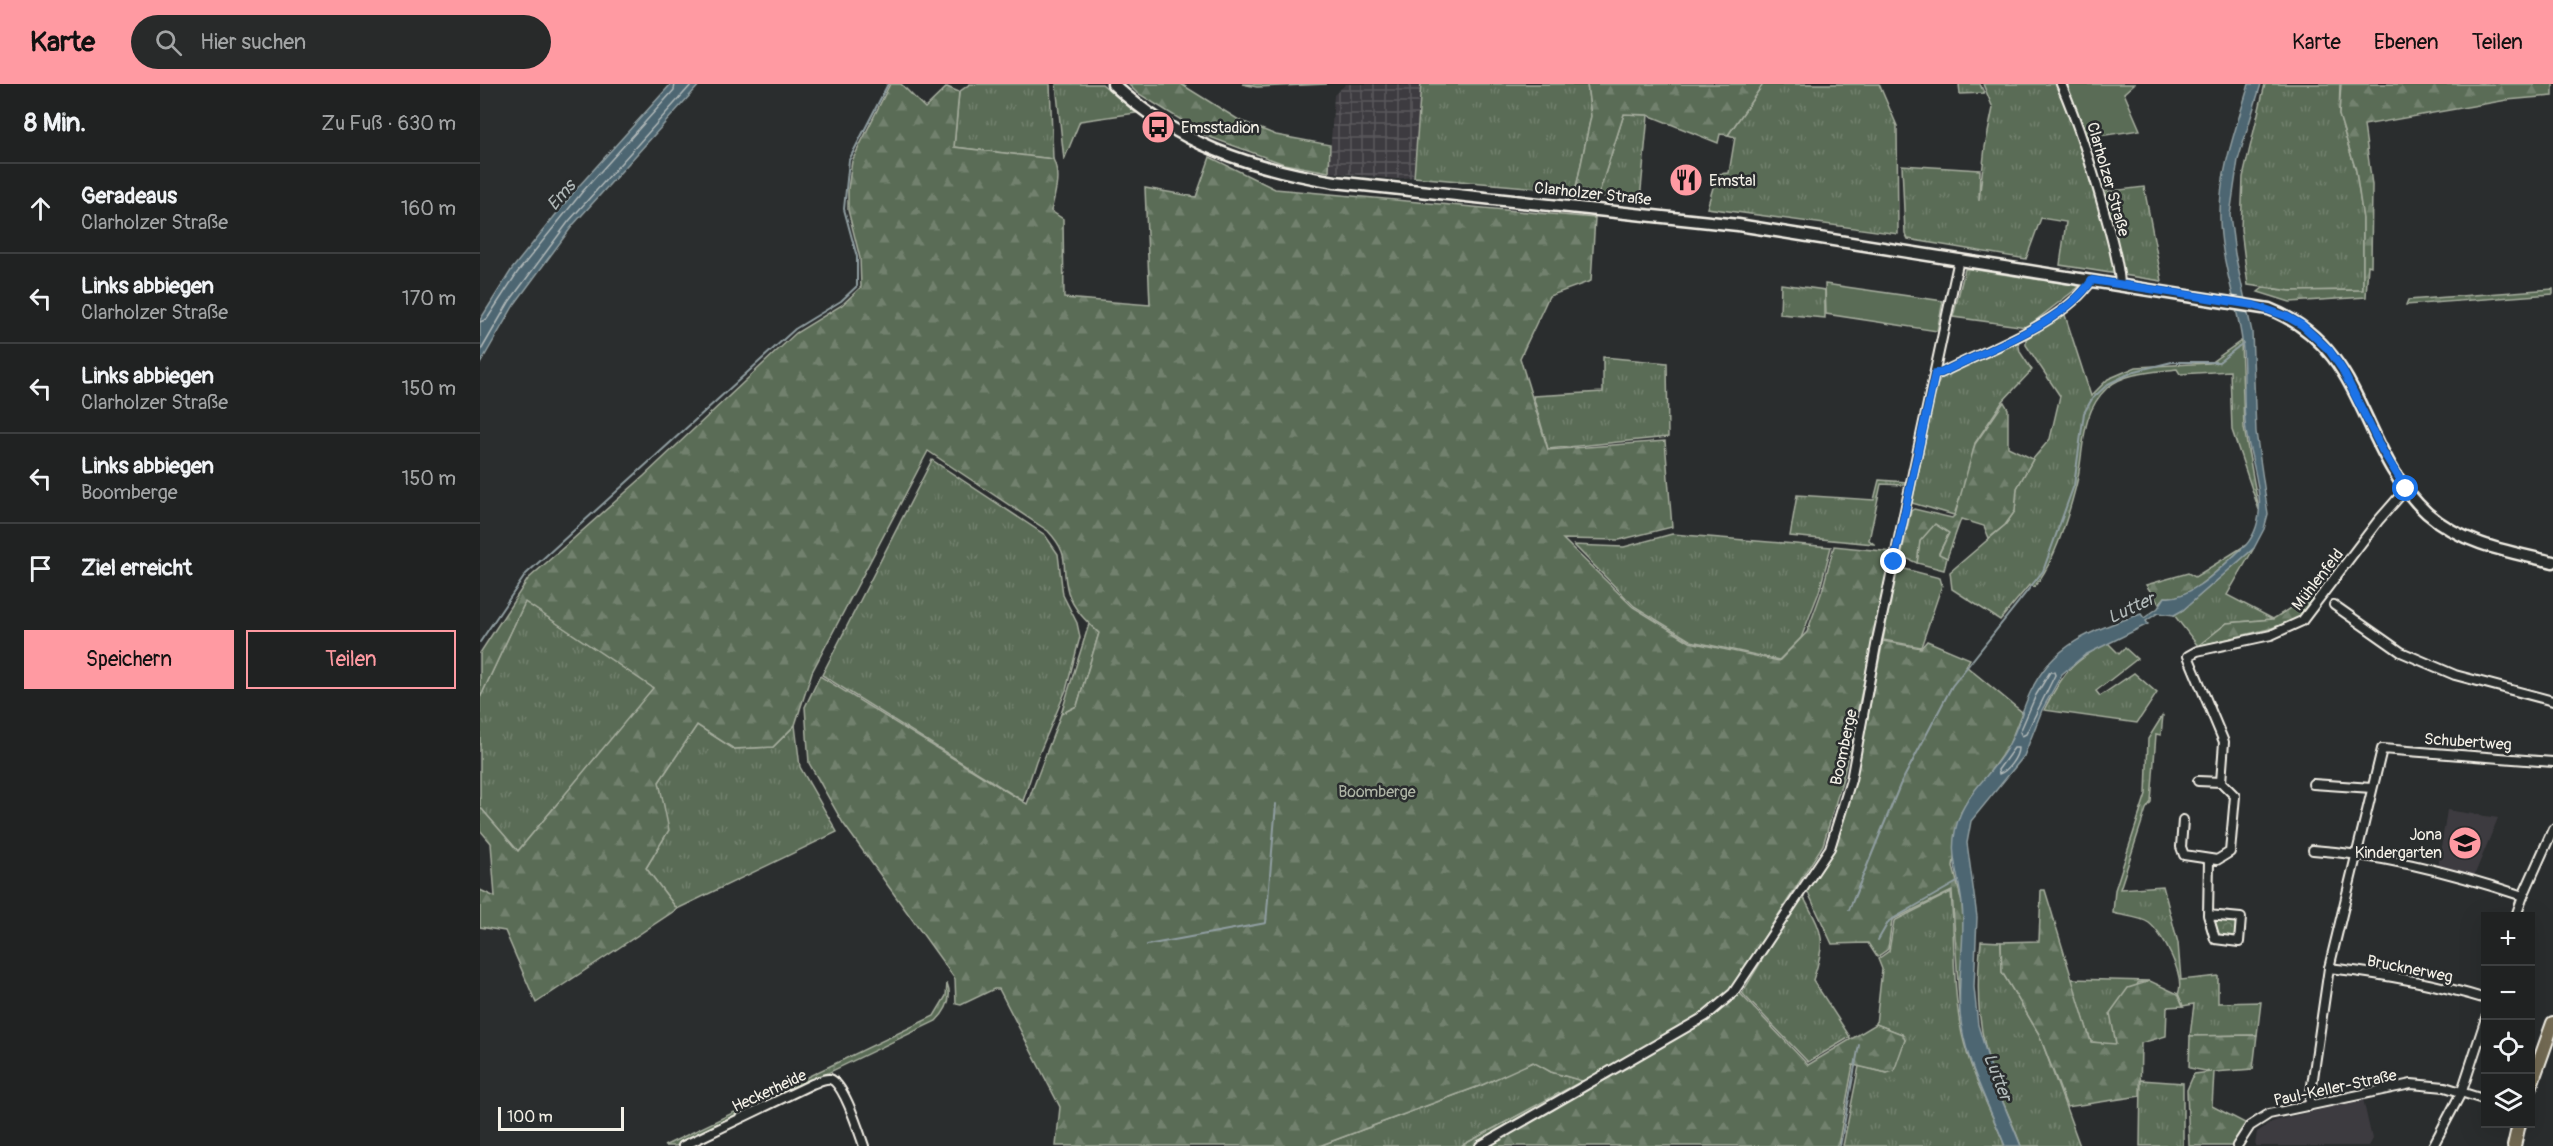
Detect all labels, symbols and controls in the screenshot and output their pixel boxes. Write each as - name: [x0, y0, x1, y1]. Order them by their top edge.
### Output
- search box: [131, 15, 551, 69]
- text: Karte: [30, 25, 95, 60]
- icon: search: [152, 26, 185, 59]
- text: Hier suchen: [200, 28, 306, 56]
- text: Karte: [2292, 29, 2341, 56]
- text: Ebenen: [2374, 29, 2439, 56]
- text: Teilen: [2472, 29, 2523, 56]
- text: 8 Min.: [24, 107, 86, 139]
- bus stop icon: Emsstadion: [1140, 109, 1176, 145]
- text: Zu Fuß · 630 m: [321, 111, 456, 136]
- place label: Emsstadion: [1181, 118, 1260, 138]
- street label: Clarholzer Straße: [2082, 120, 2134, 239]
- restaurant icon: Emstal: [1668, 162, 1704, 198]
- place label: Emstal: [1709, 171, 1756, 191]
- water label: Ems: [542, 174, 582, 215]
- street label: Clarholzer Straße: [1533, 178, 1653, 210]
- text: Geradeaus: [81, 182, 177, 210]
- icon: ahead: [24, 192, 57, 225]
- text: 160 m: [401, 196, 456, 221]
- text: Clarholzer Straße: [81, 210, 228, 235]
- text: Links abbiegen: [81, 272, 214, 300]
- icon: left: [24, 282, 57, 315]
- text: 170 m: [402, 286, 456, 311]
- text: Clarholzer Straße: [81, 300, 228, 325]
- text: Links abbiegen: [81, 362, 214, 390]
- icon: left: [24, 372, 57, 405]
- text: 150 m: [402, 376, 456, 401]
- text: Clarholzer Straße: [81, 390, 228, 415]
- text: Links abbiegen: [81, 452, 214, 480]
- icon: left: [24, 462, 57, 495]
- text: 150 m: [402, 466, 456, 491]
- route start: [2392, 475, 2418, 501]
- text: Boomberge: [81, 480, 178, 505]
- street label: Mühlenfeld: [2287, 545, 2348, 614]
- route end: [1880, 548, 1906, 574]
- icon: arrive: [24, 552, 57, 585]
- text: Ziel erreicht: [81, 554, 192, 582]
- water label: Lutter: [2104, 587, 2161, 629]
- button: Speichern: [24, 630, 234, 689]
- button: Teilen: [246, 630, 456, 689]
- street label: Boomberge: [1826, 707, 1862, 787]
- street label: Schubertweg: [2424, 729, 2512, 755]
- park label: Boomberge: [1338, 782, 1416, 802]
- place label: Jona Kindergarten: [2355, 825, 2442, 863]
- school or university icon: Jona Kindergarten: [2447, 825, 2483, 861]
- map controls: [2481, 912, 2535, 1128]
- button: +: [2481, 912, 2535, 966]
- street label: Brucknerweg: [2365, 951, 2454, 987]
- button: −: [2481, 966, 2535, 1020]
- button: locate: [2481, 1020, 2535, 1074]
- water label: Lutter: [1978, 1050, 2018, 1107]
- street label: Heckerheide: [729, 1065, 810, 1117]
- street label: Paul-Keller-Straße: [2272, 1065, 2399, 1111]
- button: layers: [2481, 1074, 2535, 1128]
- scale bar: [498, 1104, 624, 1132]
- text: 100 m: [507, 1107, 553, 1127]

